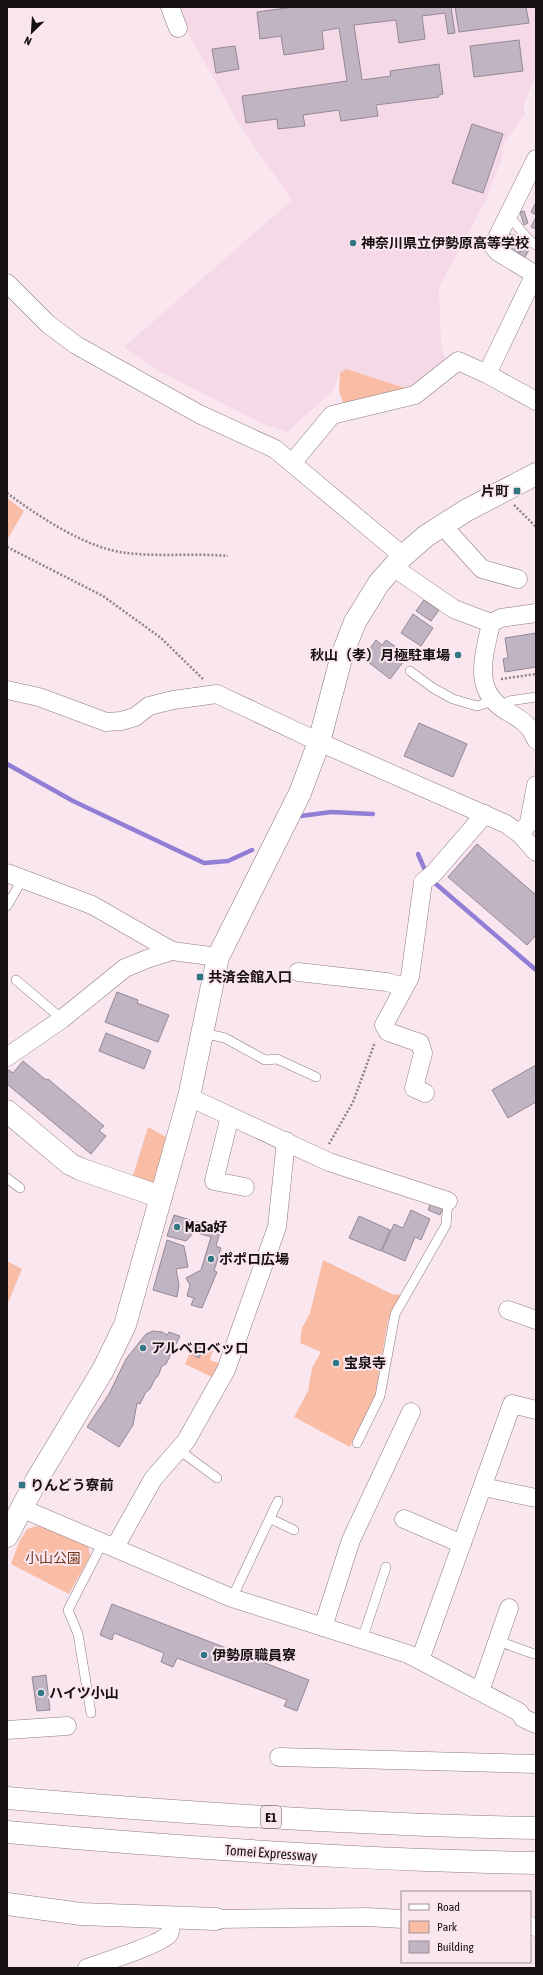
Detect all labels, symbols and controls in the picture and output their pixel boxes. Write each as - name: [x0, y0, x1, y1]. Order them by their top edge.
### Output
- north arrow: [12, 12, 52, 52]
- text: N: [22, 34, 33, 48]
- place label: 神奈川県立伊勢原高等学校: [361, 235, 529, 251]
- marker: 神奈川県立伊勢原高等学校: [348, 238, 358, 248]
- place label: 片町: [481, 483, 509, 499]
- marker: 片町: [512, 486, 522, 496]
- place label: 秋山（孝）月極駐車場: [310, 647, 450, 663]
- marker: 秋山（孝）月極駐車場: [453, 650, 463, 660]
- place label: 共済会館入口: [208, 969, 292, 985]
- marker: 共済会館入口: [195, 972, 205, 982]
- place label: MaSa好: [185, 1219, 227, 1235]
- marker: MaSa好: [172, 1222, 182, 1232]
- place label: ポポロ広場: [219, 1251, 289, 1267]
- marker: ポポロ広場: [206, 1254, 216, 1264]
- place label: アルベロベッロ: [151, 1340, 249, 1356]
- marker: アルベロベッロ: [138, 1343, 148, 1353]
- place label: 宝泉寺: [344, 1355, 386, 1371]
- marker: 宝泉寺: [331, 1358, 341, 1368]
- place label: りんどう寮前: [30, 1477, 114, 1493]
- marker: りんどう寮前: [17, 1480, 27, 1490]
- park label: 小山公園: [25, 1550, 81, 1566]
- place label: 伊勢原職員寮: [212, 1647, 296, 1663]
- marker: 伊勢原職員寮: [199, 1650, 209, 1660]
- place label: ハイツ小山: [49, 1685, 119, 1701]
- marker: ハイツ小山: [36, 1688, 46, 1698]
- road number: E1: [261, 1806, 281, 1828]
- street label: Tomei Expressway: [224, 1842, 318, 1864]
- legend: [401, 1891, 531, 1963]
- text: Road: [437, 1900, 460, 1914]
- text: Park: [437, 1920, 458, 1934]
- text: Building: [437, 1940, 475, 1954]

